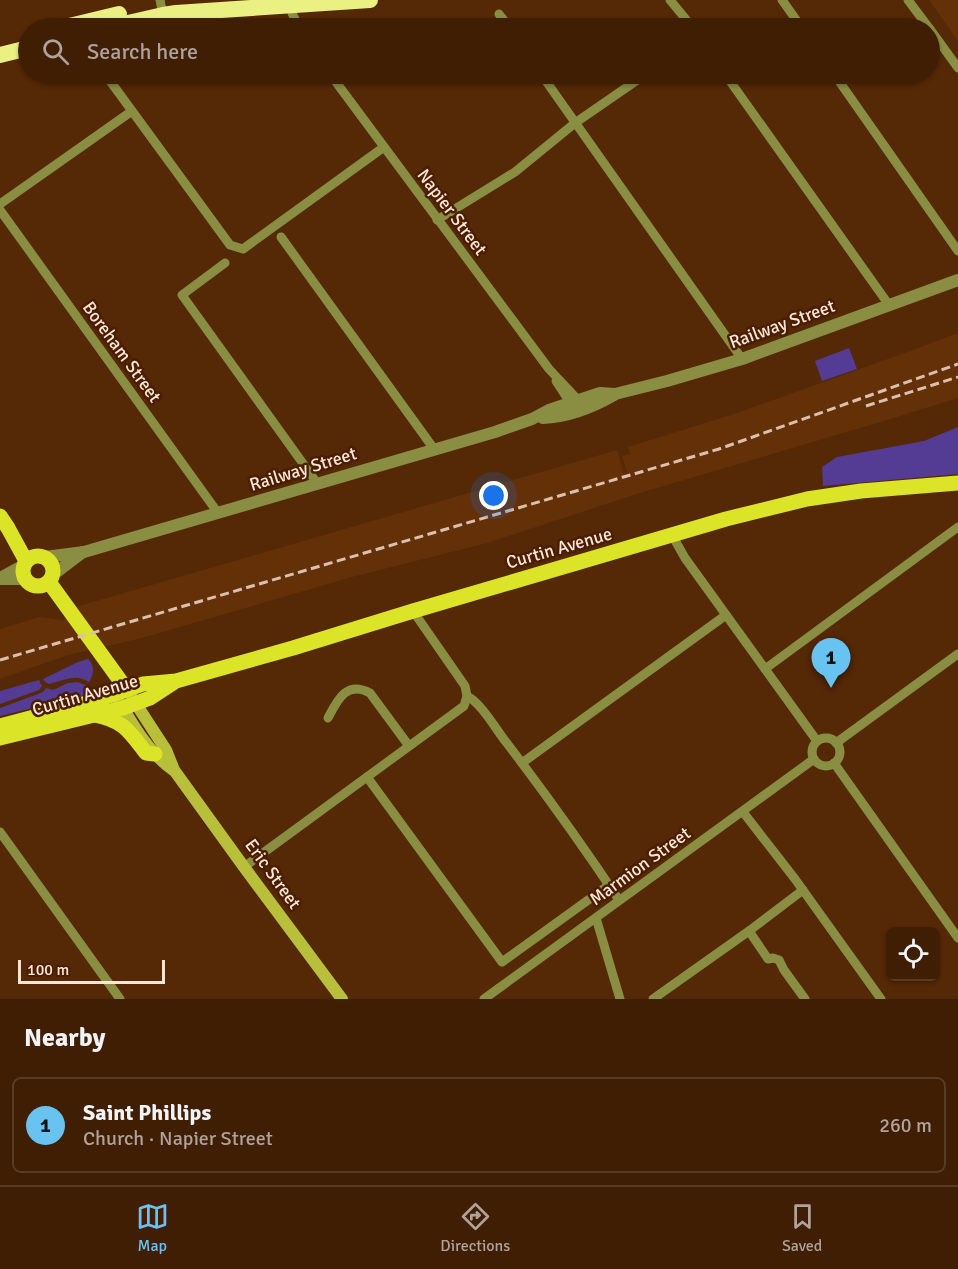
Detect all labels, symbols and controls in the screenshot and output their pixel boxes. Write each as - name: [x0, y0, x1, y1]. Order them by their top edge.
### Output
- search box: [18, 18, 940, 84]
- icon: search: [39, 35, 72, 68]
- text: Search here: [87, 38, 198, 65]
- street label: Napier Street: [412, 165, 492, 259]
- street label: Railway Street: [726, 295, 838, 353]
- street label: Boreham Street: [78, 297, 166, 407]
- street label: Railway Street: [247, 442, 359, 496]
- your location: [479, 481, 508, 510]
- street label: Curtin Avenue: [504, 522, 614, 574]
- pin: 1: [812, 638, 850, 688]
- street label: Curtin Avenue: [30, 669, 140, 721]
- street label: Marmion Street: [585, 822, 695, 910]
- street label: Eric Street: [240, 835, 306, 913]
- map controls: [886, 927, 940, 981]
- button: locate: [886, 927, 940, 981]
- scale bar: [18, 957, 165, 984]
- text: 100 m: [27, 960, 69, 980]
- text: Nearby: [24, 1022, 105, 1054]
- text: Saint Phillips: [83, 1099, 211, 1126]
- text: 1: [40, 1113, 51, 1138]
- text: 260 m: [879, 1113, 932, 1138]
- text: Church · Napier Street: [83, 1126, 273, 1151]
- tab: Map: [136, 1200, 169, 1256]
- tab: Directions: [440, 1200, 510, 1256]
- tab: Saved: [782, 1200, 822, 1256]

